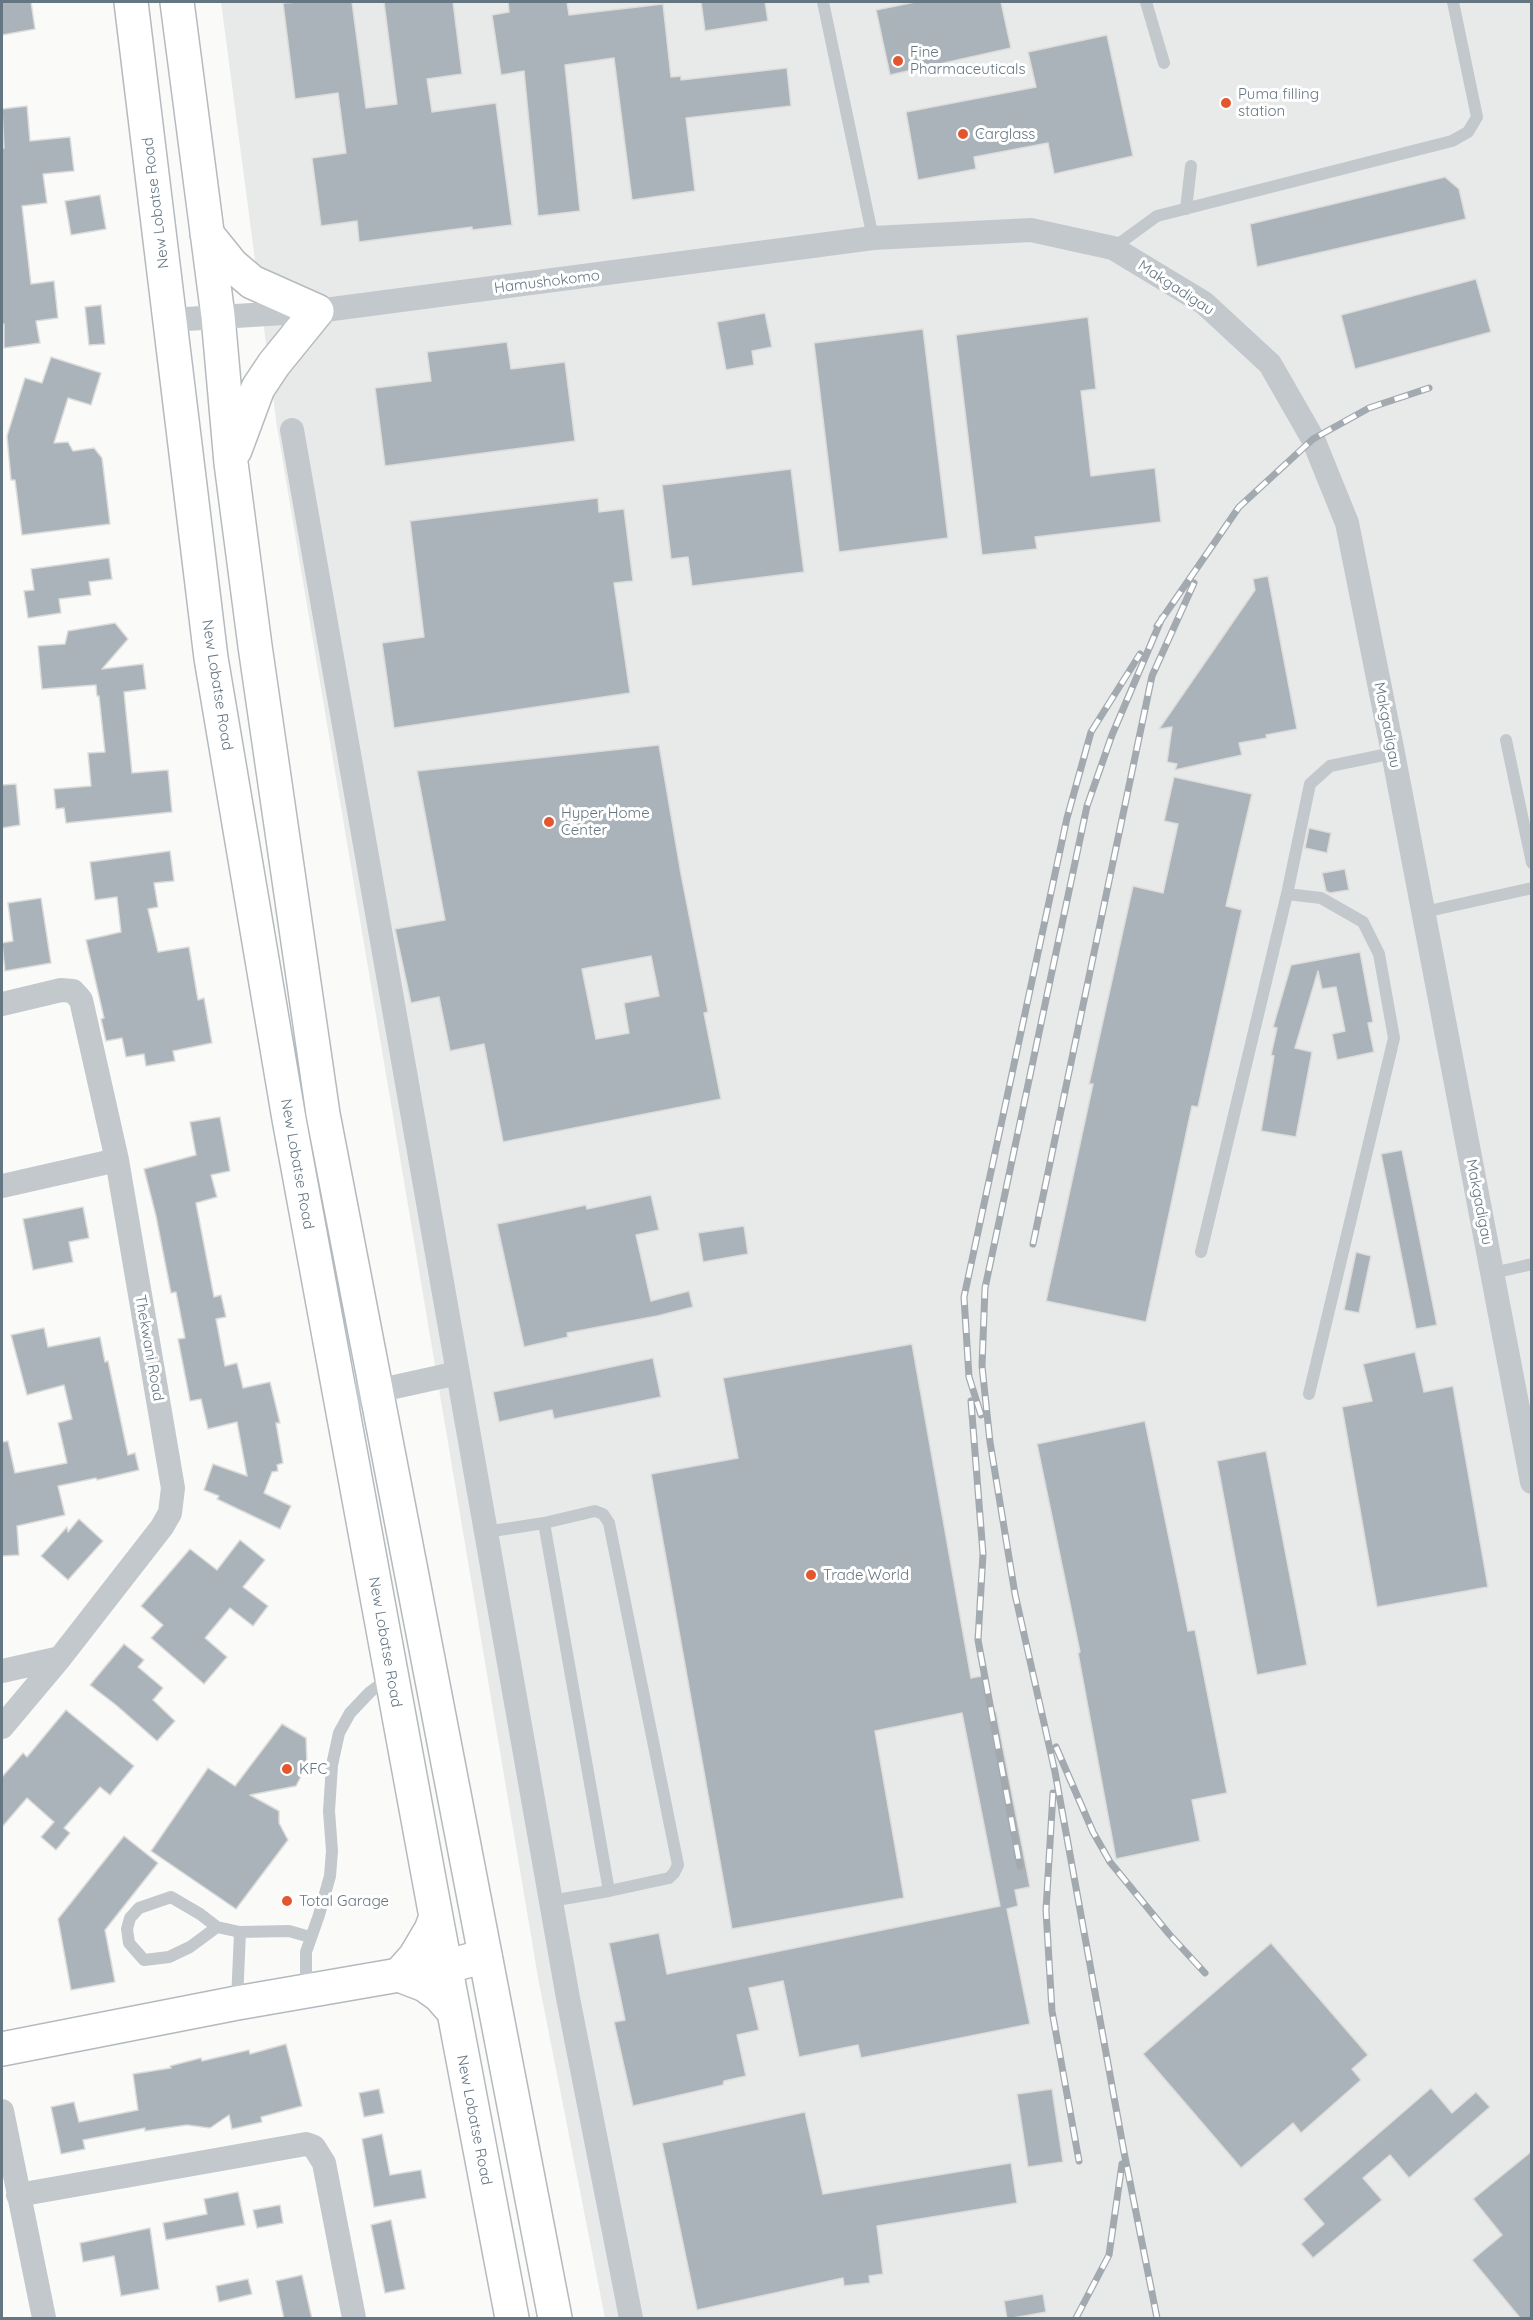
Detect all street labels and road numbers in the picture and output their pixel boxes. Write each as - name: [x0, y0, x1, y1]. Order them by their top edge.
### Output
- street label: New Lobatse Road: [139, 136, 173, 270]
- street label: Makgadigau: [1135, 257, 1217, 319]
- street label: Hamushokomo: [493, 267, 601, 297]
- street label: New Lobatse Road: [198, 618, 236, 752]
- street label: Makgadigau: [1370, 681, 1404, 769]
- street label: New Lobatse Road: [277, 1097, 317, 1231]
- street label: Makgadigau: [1462, 1158, 1496, 1246]
- street label: Thekwani Road: [131, 1293, 167, 1403]
- street label: New Lobatse Road: [365, 1575, 405, 1709]
- street label: New Lobatse Road: [453, 2053, 495, 2187]

